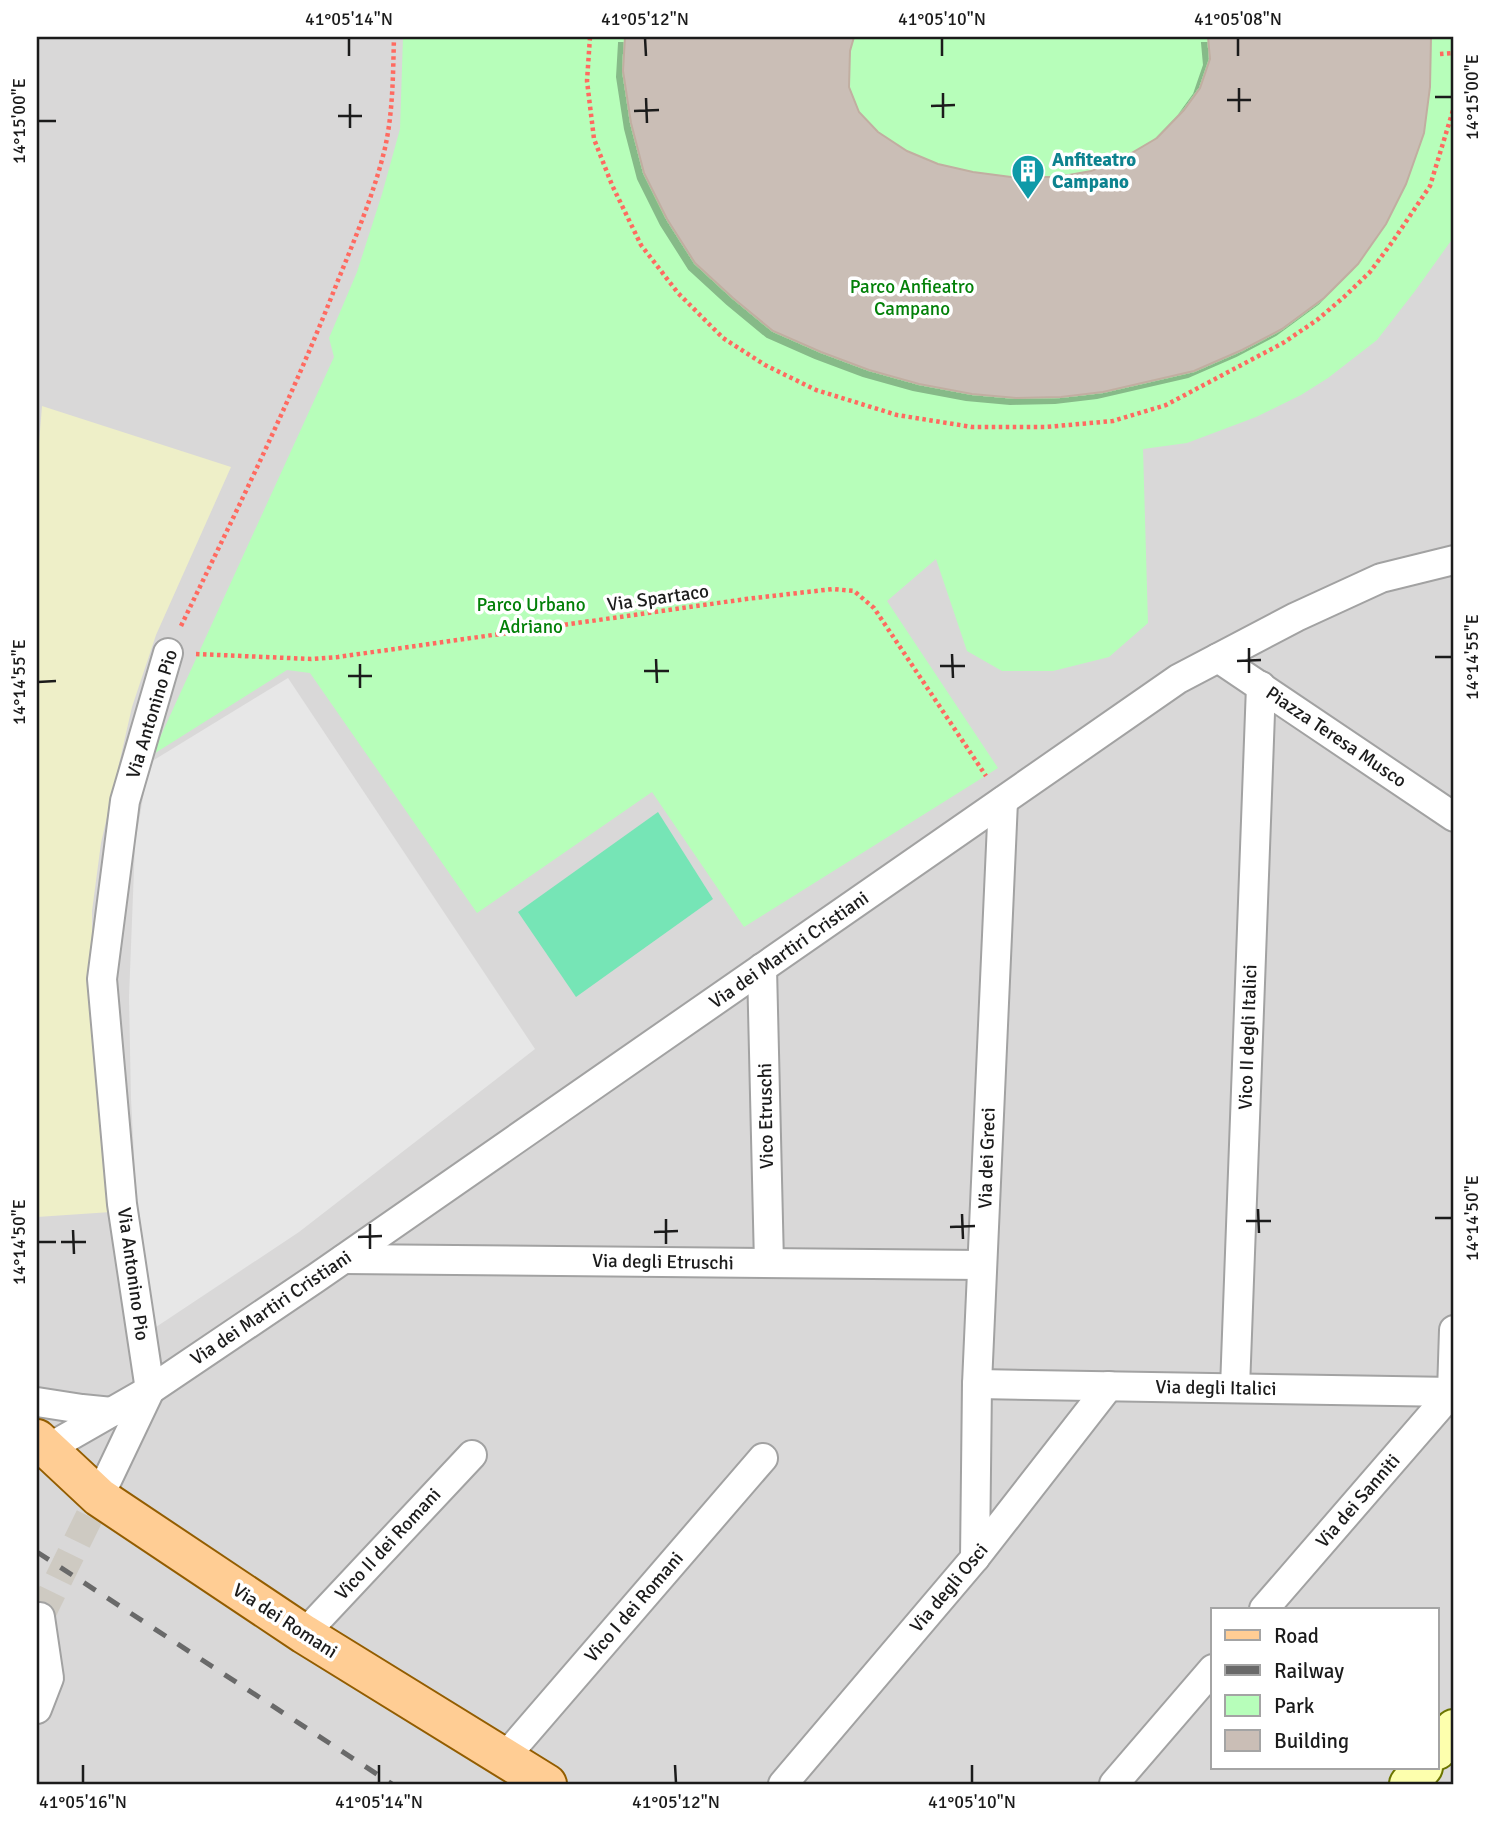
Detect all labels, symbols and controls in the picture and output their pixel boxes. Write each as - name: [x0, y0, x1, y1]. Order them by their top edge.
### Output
- text: 41°05'14"N: [305, 8, 393, 30]
- text: 41°05'12"N: [601, 8, 689, 30]
- text: 41°05'10"N: [898, 8, 986, 30]
- text: 41°05'08"N: [1194, 8, 1282, 30]
- text: 14°15'00"E: [1461, 54, 1483, 140]
- text: 14°15'00"E: [8, 78, 30, 164]
- place label: Anfiteatro Campano: [1052, 148, 1136, 194]
- building icon: Anfiteatro Campano: [1009, 152, 1047, 201]
- park label: Parco Anfieatro Campano: [850, 275, 974, 321]
- street label: Via Spartaco: [606, 579, 711, 617]
- park label: Parco Urbano Adriano: [476, 593, 586, 639]
- text: 14°14'55"E: [1461, 614, 1483, 700]
- text: 14°14'55"E: [8, 639, 30, 725]
- street label: Via Antonino Pio: [121, 646, 183, 782]
- street label: Piazza Teresa Musco: [1261, 681, 1411, 793]
- street label: Via dei Martiri Cristiani: [705, 886, 873, 1014]
- street label: Vico II degli Italici: [1233, 964, 1263, 1110]
- street label: Vico Etruschi: [753, 1063, 779, 1169]
- street label: Via dei Greci: [973, 1107, 1001, 1209]
- text: 14°14'50"E: [1461, 1175, 1483, 1261]
- text: 14°14'50"E: [8, 1199, 30, 1285]
- street label: Via Antonino Pio: [112, 1206, 154, 1342]
- street label: Via dei Martiri Cristiani: [186, 1245, 356, 1371]
- street label: Via degli Etruschi: [592, 1249, 734, 1275]
- street label: Via degli Italici: [1155, 1375, 1277, 1401]
- street label: Via dei Sanniti: [1311, 1449, 1405, 1553]
- street label: Vico II dei Romani: [330, 1483, 446, 1605]
- street label: Via degli Osci: [905, 1538, 993, 1638]
- street label: Vico I dei Romani: [579, 1547, 689, 1667]
- street label: Via dei Romani: [228, 1578, 342, 1664]
- legend: [1211, 1608, 1438, 1769]
- text: Road: [1274, 1623, 1319, 1649]
- text: Railway: [1274, 1658, 1344, 1684]
- text: Park: [1274, 1693, 1315, 1719]
- text: Building: [1274, 1728, 1349, 1754]
- text: 41°05'16"N: [39, 1791, 127, 1813]
- text: 41°05'14"N: [335, 1791, 423, 1813]
- text: 41°05'12"N: [632, 1791, 720, 1813]
- text: 41°05'10"N: [928, 1791, 1016, 1813]

